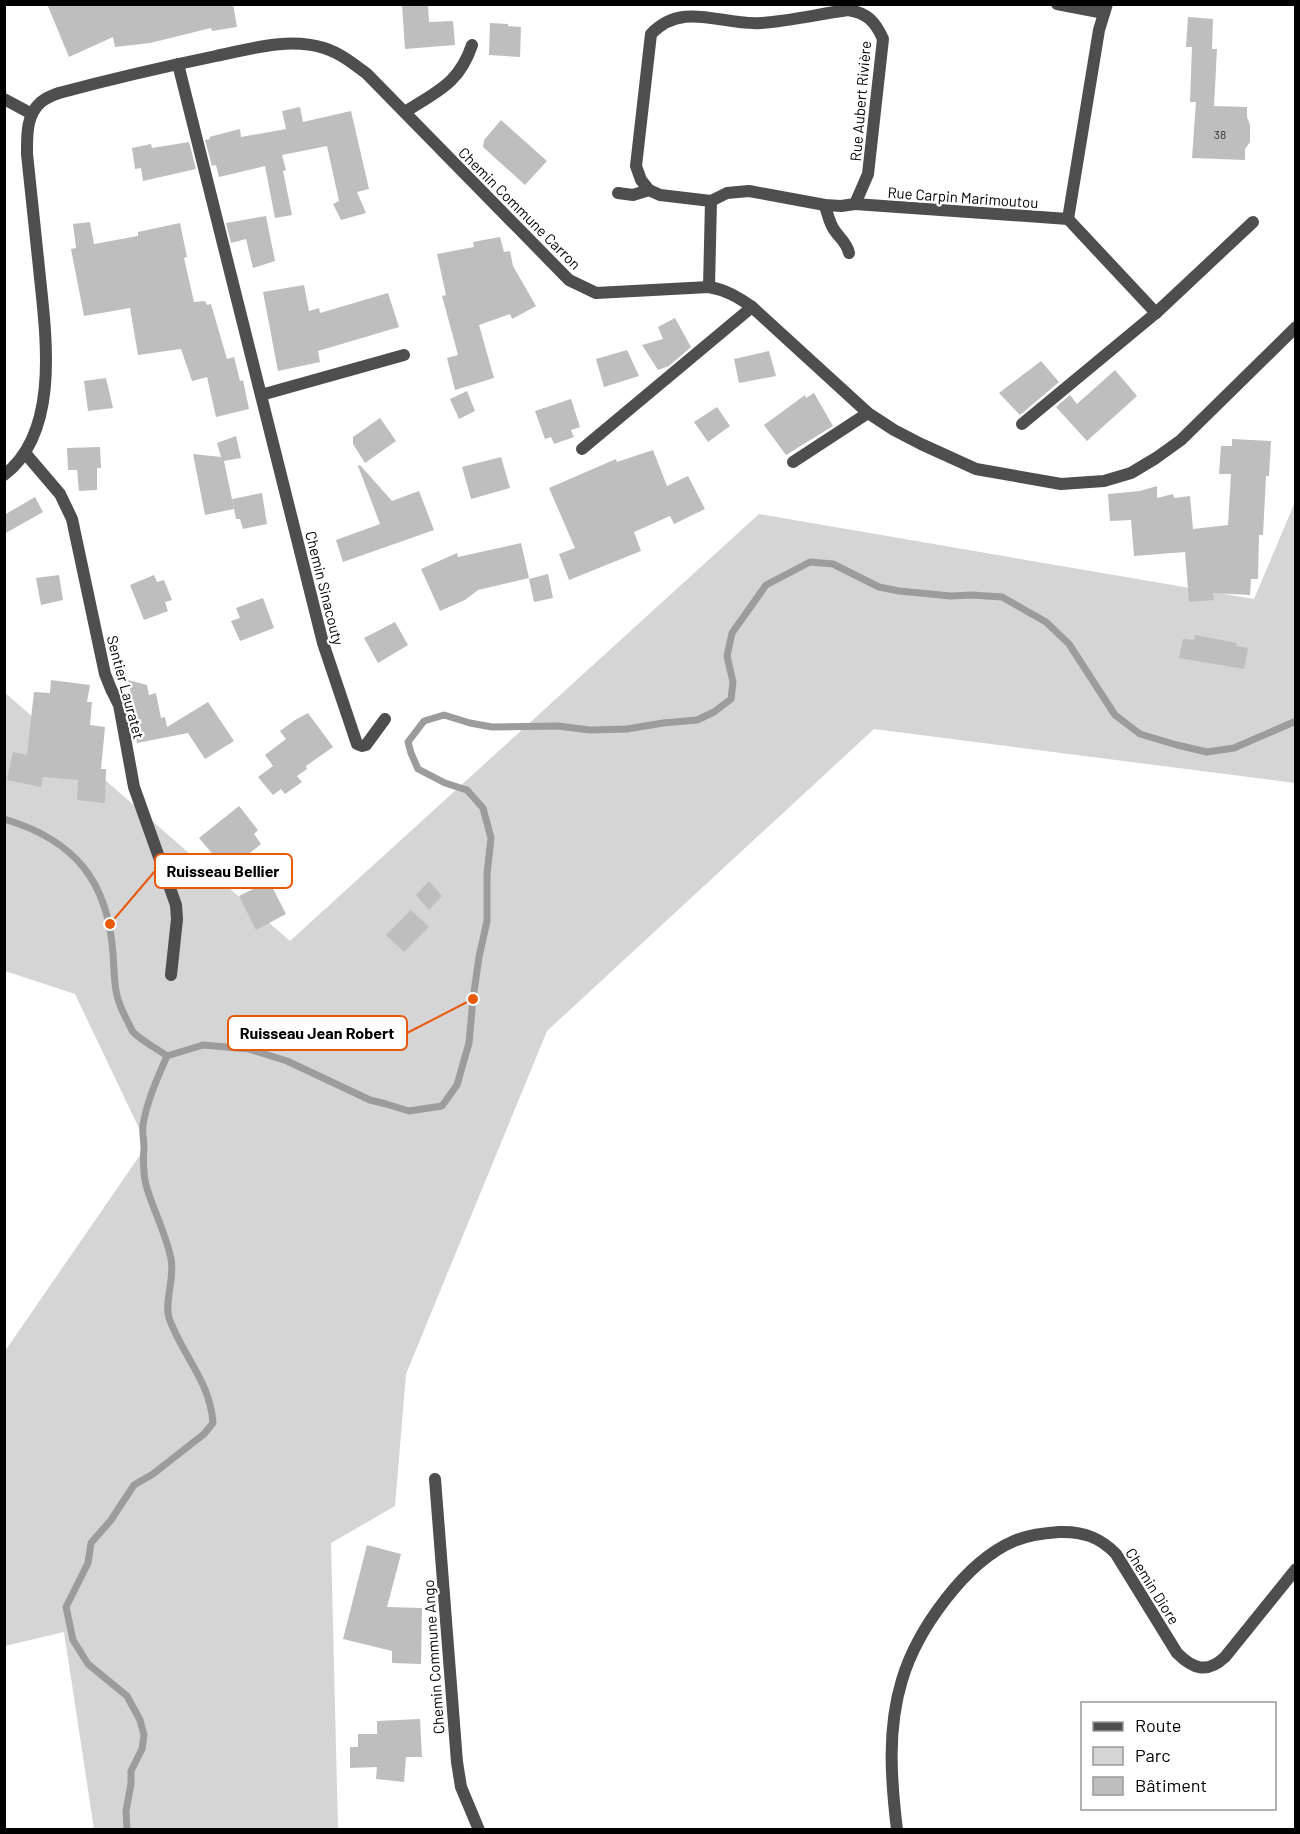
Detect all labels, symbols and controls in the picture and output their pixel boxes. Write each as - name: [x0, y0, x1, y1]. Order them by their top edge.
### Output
- street label: Rue Aubert Rivière: [846, 40, 874, 162]
- house number: 38: [1214, 127, 1226, 141]
- street label: Chemin Commune Carron: [455, 143, 585, 273]
- street label: Rue Carpin Marimoutou: [887, 183, 1039, 211]
- street label: Chemin Sinacouty: [302, 529, 348, 647]
- street label: Sentier Lauratet: [104, 633, 148, 741]
- callout: Ruisseau Bellier: [155, 854, 292, 888]
- text: Ruisseau Bellier: [166, 861, 280, 880]
- callout: Ruisseau Jean Robert: [228, 1016, 407, 1050]
- text: Ruisseau Jean Robert: [240, 1023, 394, 1042]
- street label: Chemin Diore: [1122, 1544, 1184, 1628]
- street label: Chemin Commune Ango: [419, 1579, 447, 1735]
- legend: [1081, 1702, 1276, 1810]
- text: Route: [1135, 1714, 1181, 1736]
- text: Parc: [1135, 1744, 1171, 1766]
- text: Bâtiment: [1135, 1774, 1207, 1796]

